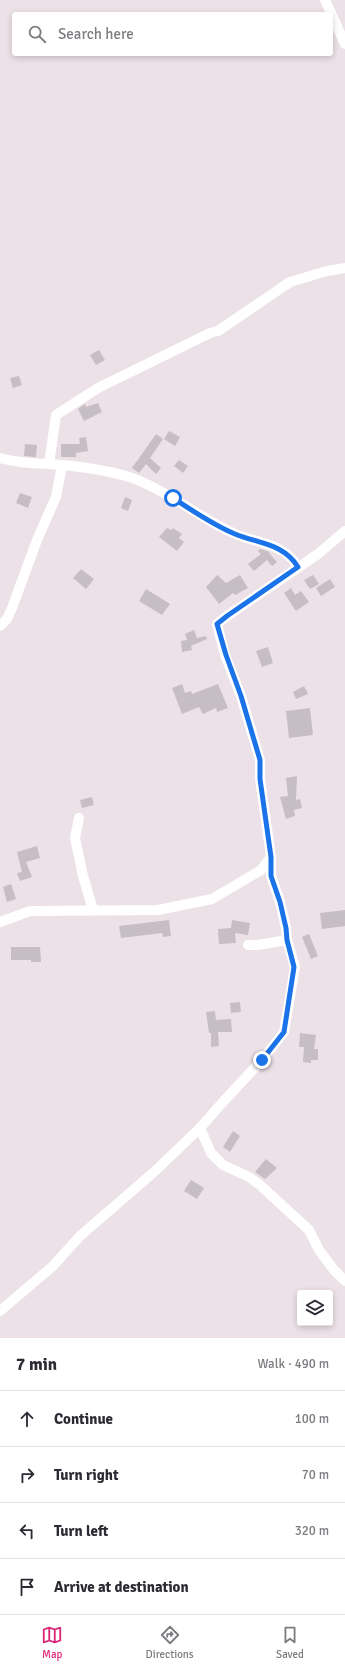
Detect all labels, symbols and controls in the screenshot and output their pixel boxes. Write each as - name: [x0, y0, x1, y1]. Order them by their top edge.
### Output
- search box: [12, 12, 333, 56]
- icon: search: [26, 23, 48, 45]
- text: Search here: [58, 25, 134, 43]
- route start: [164, 489, 182, 507]
- route end: [253, 1051, 271, 1069]
- map controls: [297, 1290, 333, 1326]
- button: layers: [297, 1290, 333, 1326]
- text: 7 min: [16, 1354, 57, 1375]
- text: Walk · 490 m: [258, 1356, 329, 1372]
- icon: ahead: [16, 1408, 38, 1430]
- text: Continue: [54, 1410, 113, 1428]
- text: 100 m: [295, 1411, 329, 1427]
- icon: right: [16, 1464, 38, 1486]
- text: Turn right: [54, 1466, 119, 1484]
- text: 70 m: [302, 1467, 329, 1483]
- icon: left: [16, 1520, 38, 1542]
- text: Turn left: [54, 1522, 108, 1540]
- text: 320 m: [295, 1523, 329, 1539]
- icon: arrive: [16, 1576, 38, 1598]
- text: Arrive at destination: [54, 1578, 189, 1596]
- tab: Map: [41, 1624, 63, 1661]
- tab: Directions: [146, 1624, 194, 1661]
- tab: Saved: [276, 1624, 304, 1661]

